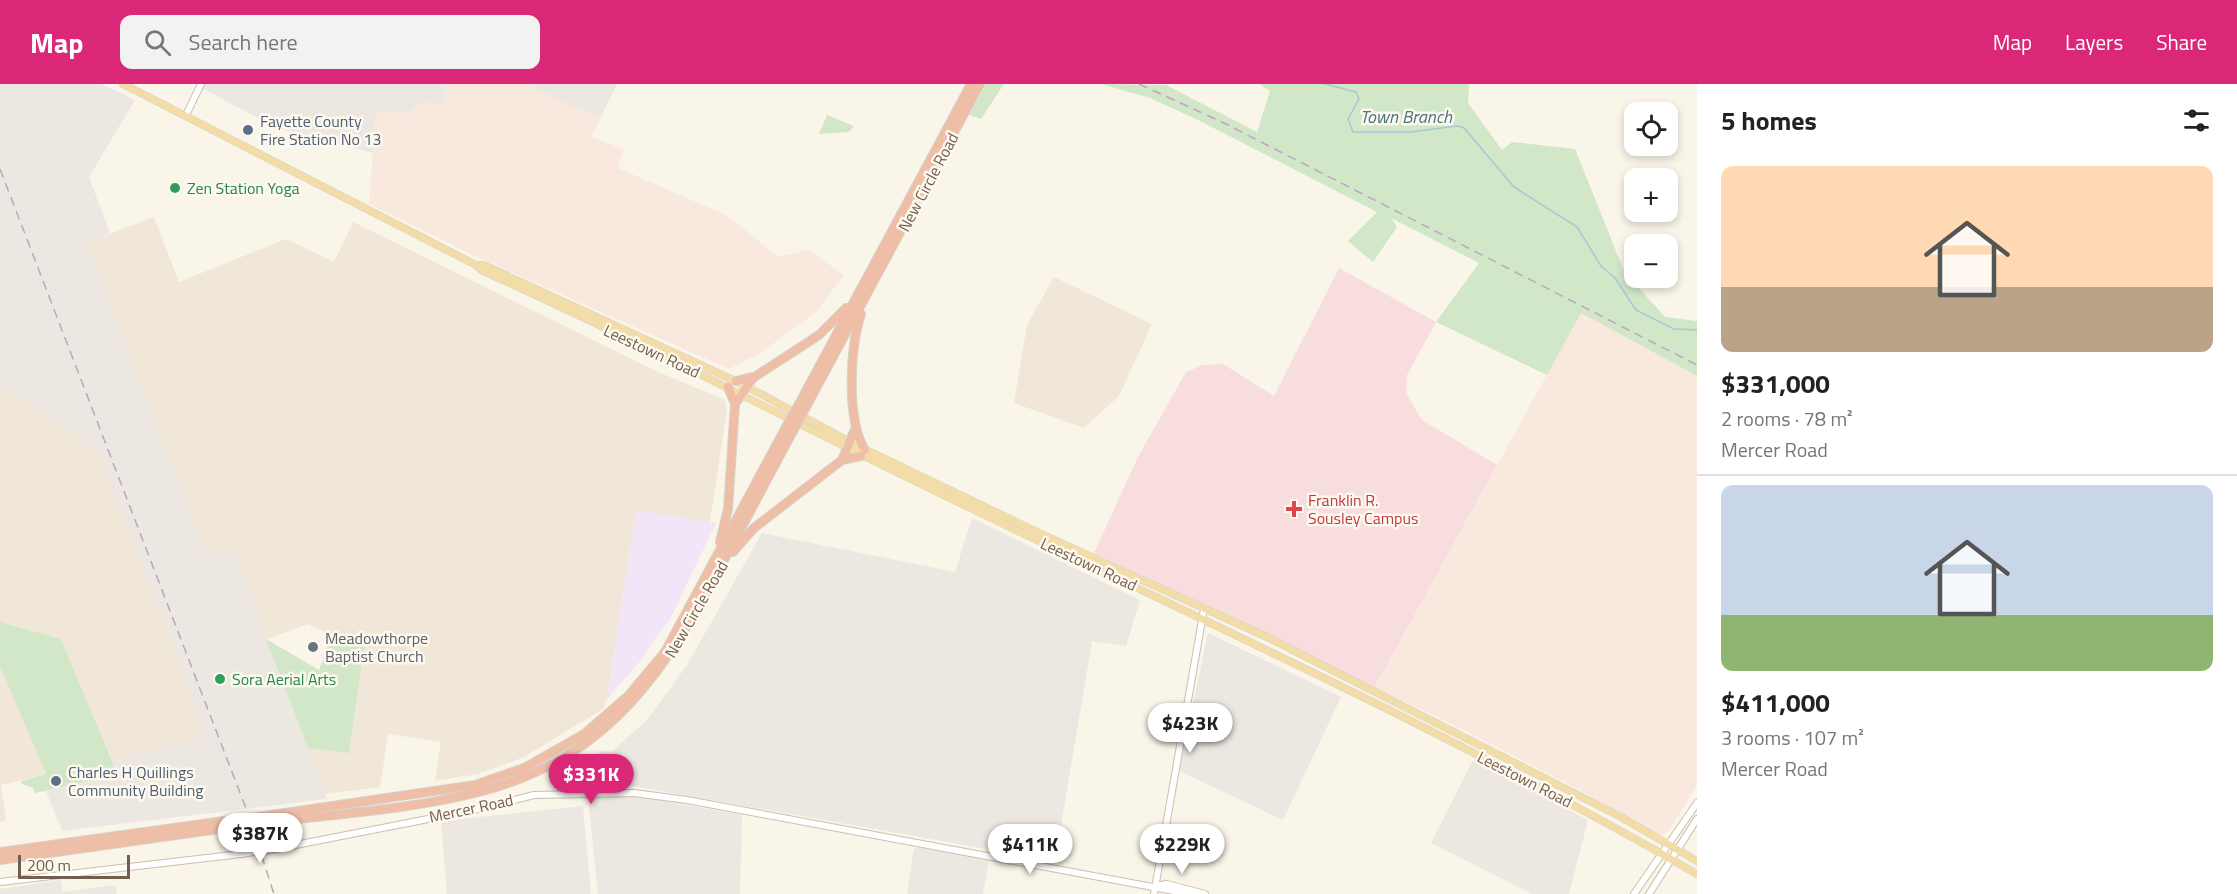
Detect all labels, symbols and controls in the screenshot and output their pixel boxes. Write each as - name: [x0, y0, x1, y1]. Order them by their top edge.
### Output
- search box: [120, 15, 540, 69]
- text: Map: [30, 21, 84, 64]
- text: Search here: [189, 25, 298, 59]
- icon: search: [141, 26, 174, 59]
- text: Map: [1993, 26, 2032, 58]
- text: Layers: [2065, 26, 2123, 58]
- text: Share: [2156, 26, 2207, 58]
- text: 5 homes: [1721, 101, 1817, 140]
- map controls: [1624, 102, 1678, 288]
- button: locate: [1624, 102, 1678, 156]
- water label: Town Branch: [1360, 103, 1453, 130]
- icon: filters: [2180, 104, 2213, 137]
- place label: Fayette County Fire Station No 13: [260, 109, 381, 151]
- marker: Fayette County Fire Station No 13: [241, 123, 255, 137]
- street label: New Circle Road: [892, 128, 964, 236]
- button: +: [1624, 168, 1678, 222]
- place label: Zen Station Yoga: [187, 176, 300, 200]
- marker: Zen Station Yoga: [168, 181, 182, 195]
- icon: home: [1913, 205, 2021, 313]
- button: −: [1624, 234, 1678, 288]
- street label: Leestown Road: [600, 318, 704, 384]
- text: $331,000: [1721, 364, 1830, 403]
- text: 2 rooms · 78 m²: [1721, 403, 1853, 434]
- text: Mercer Road: [1721, 434, 1828, 465]
- place label: Franklin R. Sousley Campus: [1308, 488, 1418, 530]
- marker: Franklin R. Sousley Campus: [1285, 500, 1303, 518]
- icon: home: [1913, 524, 2021, 632]
- street label: Leestown Road: [1037, 531, 1141, 597]
- street label: New Circle Road: [658, 556, 734, 662]
- place label: Meadowthorpe Baptist Church: [325, 626, 428, 668]
- marker: Meadowthorpe Baptist Church: [306, 640, 320, 654]
- place label: Sora Aerial Arts: [232, 667, 336, 691]
- marker: Sora Aerial Arts: [213, 672, 227, 686]
- text: $411,000: [1721, 683, 1830, 722]
- pin: $423K: [1148, 703, 1232, 754]
- text: $423K: [1162, 707, 1218, 738]
- text: 3 rooms · 107 m²: [1721, 722, 1864, 753]
- street label: Leestown Road: [1473, 745, 1577, 813]
- text: Mercer Road: [1721, 753, 1828, 784]
- pin: $331K: [549, 754, 633, 805]
- text: $331K: [563, 758, 619, 789]
- place label: Charles H Quillings Community Building: [68, 760, 204, 802]
- marker: Charles H Quillings Community Building: [49, 774, 63, 788]
- street label: Mercer Road: [427, 787, 515, 829]
- pin: $387K: [218, 813, 302, 864]
- text: $387K: [232, 817, 288, 848]
- pin: $411K: [988, 824, 1072, 875]
- pin: $229K: [1140, 824, 1224, 875]
- text: $411K: [1002, 828, 1058, 859]
- text: $229K: [1154, 828, 1210, 859]
- scale bar: [18, 852, 130, 880]
- text: 200 m: [27, 853, 71, 877]

